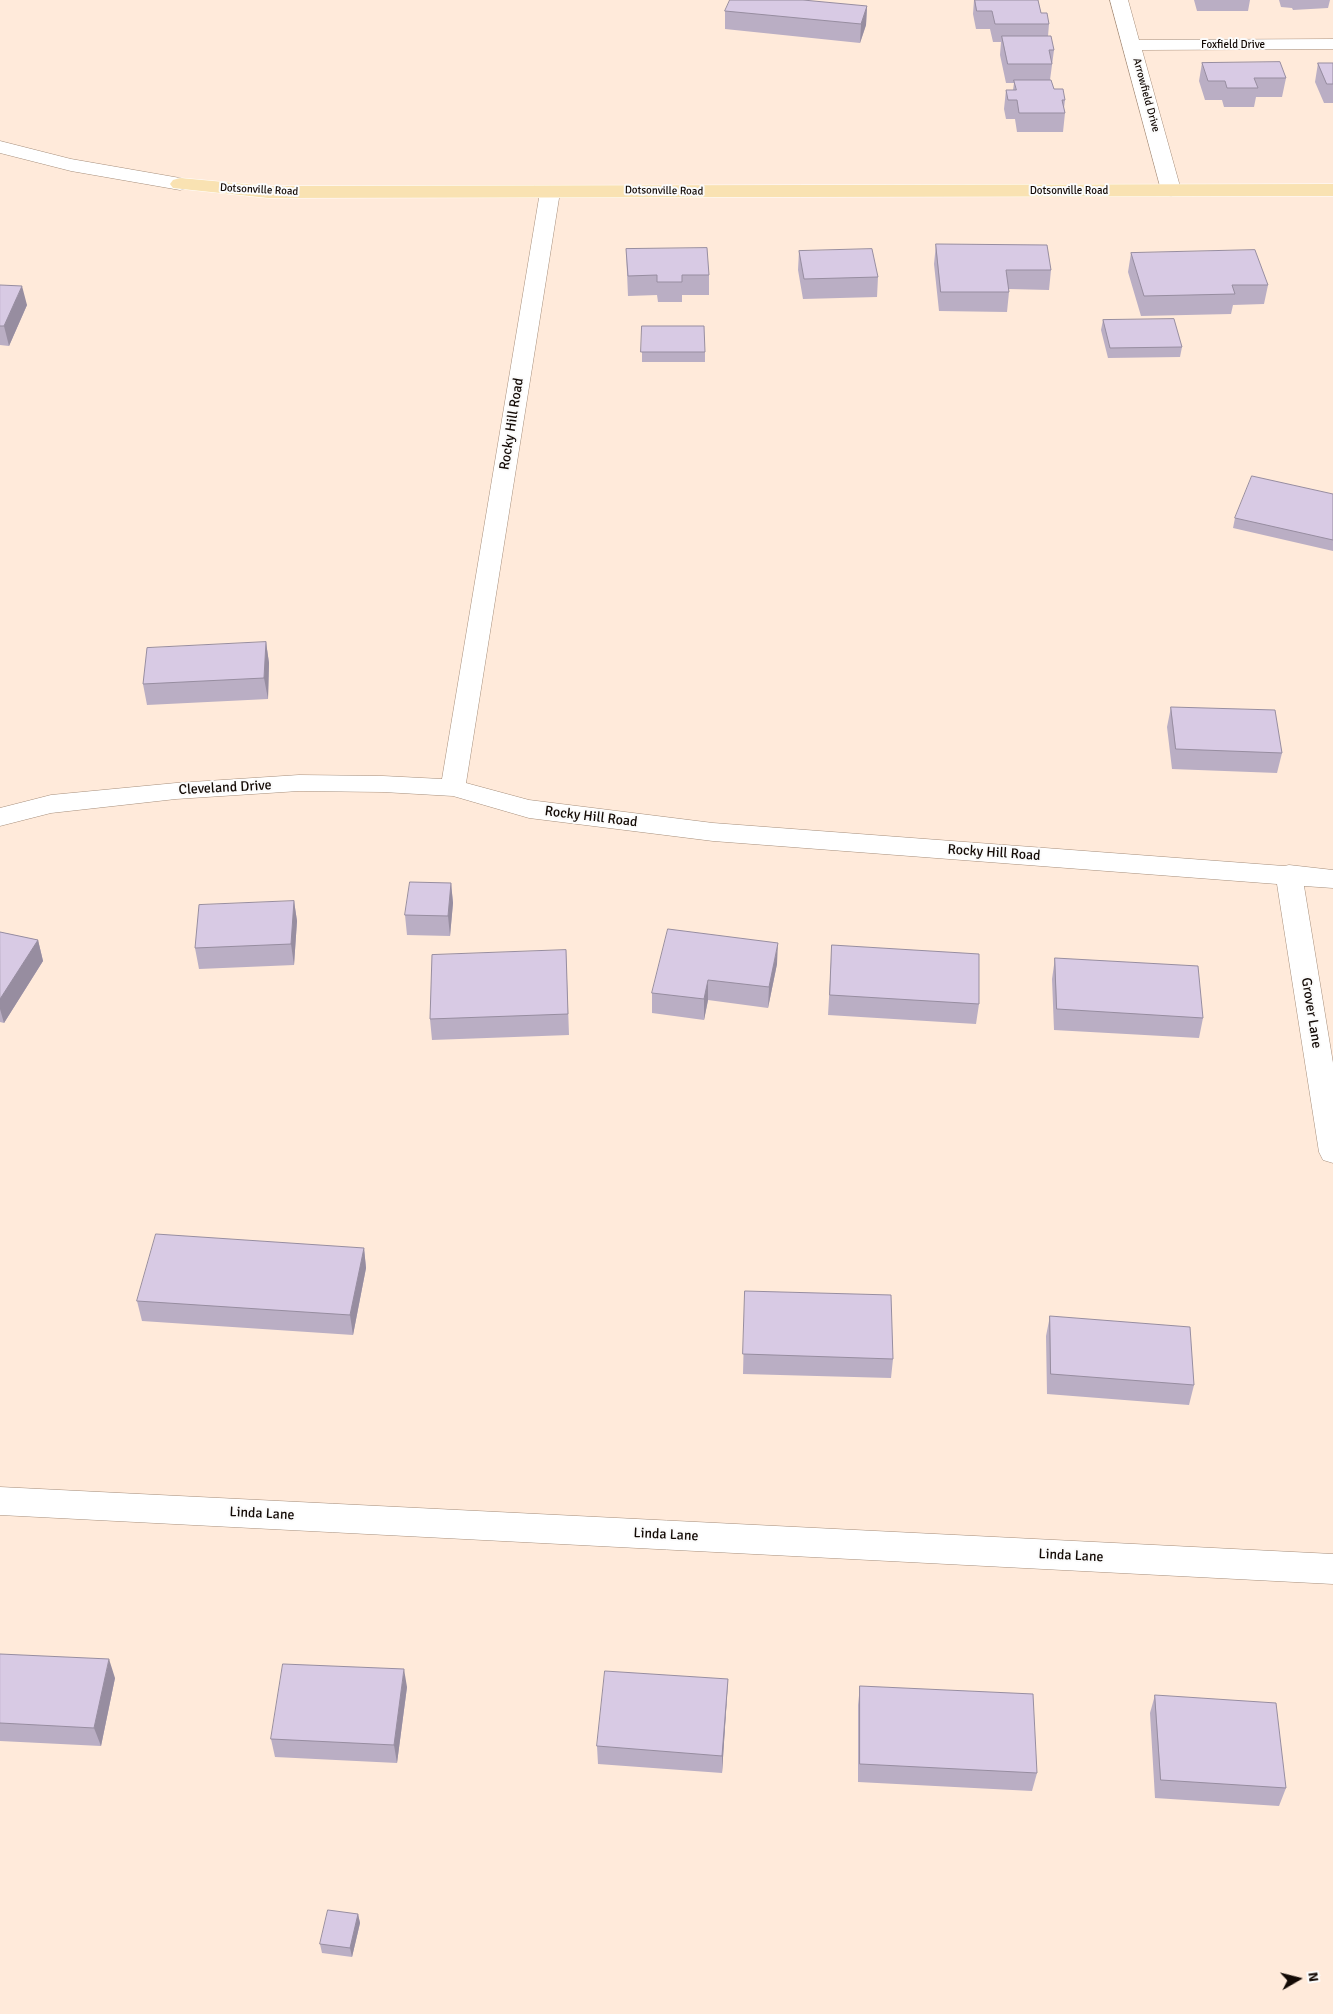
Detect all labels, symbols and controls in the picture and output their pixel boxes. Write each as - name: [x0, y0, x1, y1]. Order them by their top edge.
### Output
- street label: Foxfield Drive: [1201, 38, 1265, 52]
- street label: Arrowfield Drive: [1130, 56, 1162, 134]
- street label: Dotsonville Road: [219, 181, 299, 199]
- street label: Dotsonville Road: [625, 184, 703, 198]
- street label: Dotsonville Road: [1030, 184, 1108, 198]
- street label: Rocky Hill Road: [496, 377, 528, 471]
- street label: Cleveland Drive: [178, 777, 272, 799]
- street label: Rocky Hill Road: [544, 803, 638, 831]
- street label: Rocky Hill Road: [947, 841, 1041, 865]
- street label: Grover Lane: [1297, 976, 1325, 1050]
- street label: Linda Lane: [229, 1504, 295, 1524]
- street label: Linda Lane: [633, 1525, 699, 1545]
- street label: Linda Lane: [1038, 1546, 1104, 1566]
- north arrow: [1273, 1954, 1323, 2004]
- text: N: [1304, 1971, 1322, 1983]

